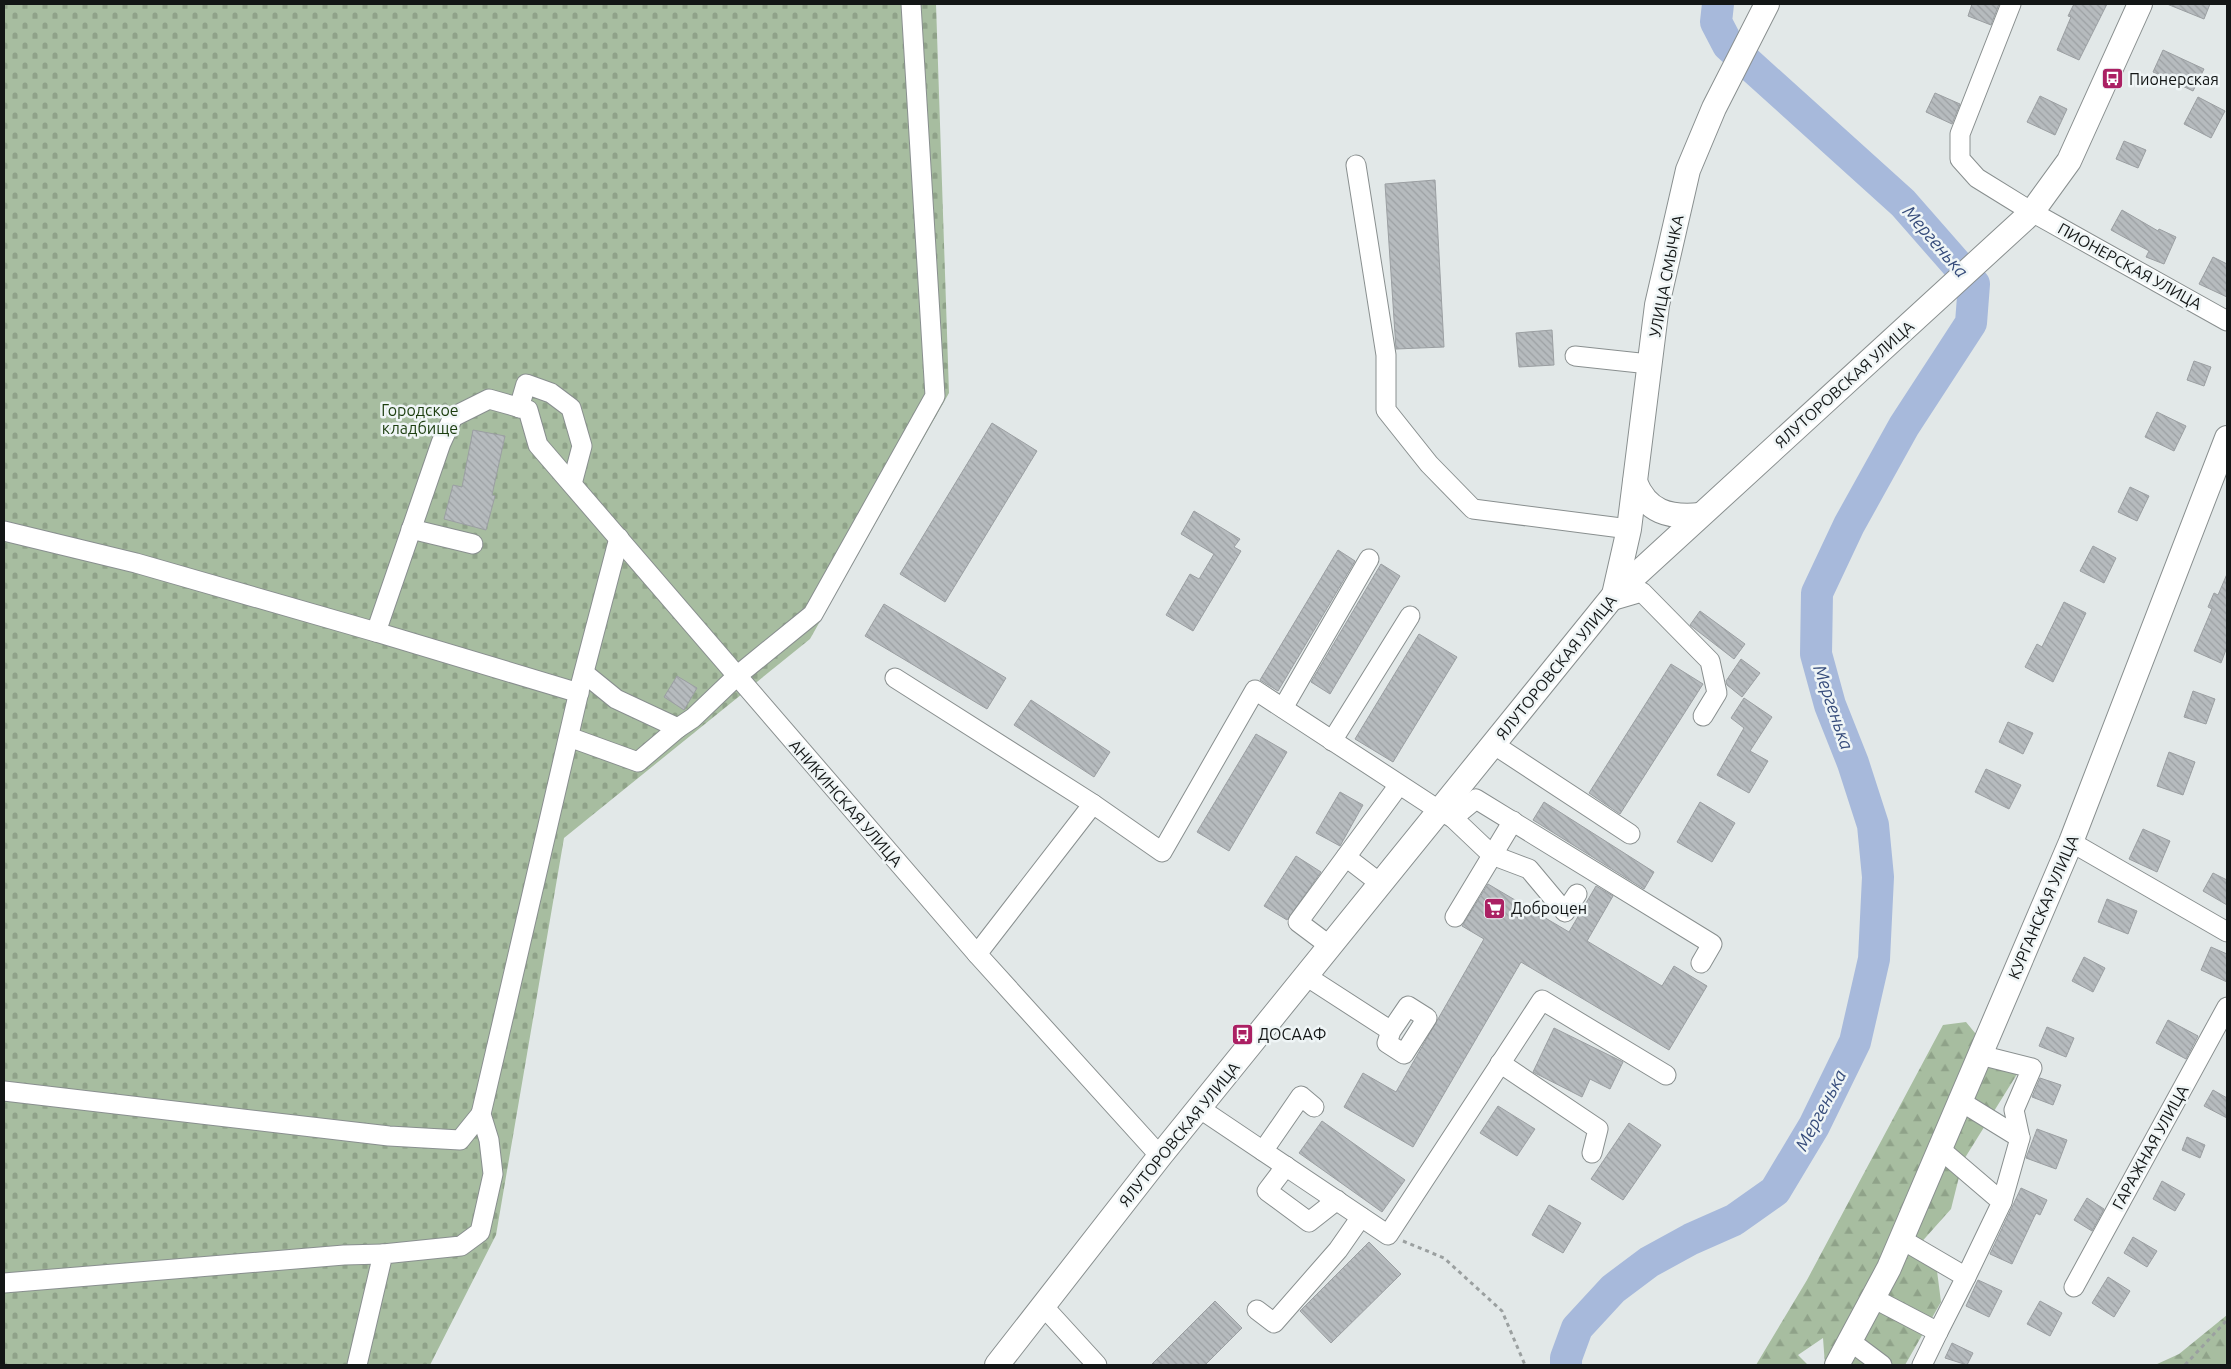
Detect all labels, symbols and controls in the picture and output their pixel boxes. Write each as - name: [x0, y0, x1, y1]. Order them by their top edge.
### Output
- bus stop icon: Пионерская: [2101, 67, 2125, 91]
- place label: Пионерская: [2129, 70, 2219, 88]
- water label: Мергенька: [1899, 201, 1973, 281]
- street label: УЛИЦА СМЫЧКА: [1645, 213, 1687, 339]
- street label: ПИОНЕРСКАЯ УЛИЦА: [2055, 219, 2206, 313]
- street label: ЯЛУТОРОВСКАЯ УЛИЦА: [1771, 316, 1918, 451]
- park label: Городское кладбище: [381, 401, 459, 437]
- street label: ЯЛУТОРОВСКАЯ УЛИЦА: [1492, 591, 1620, 743]
- water label: Мергенька: [1810, 662, 1858, 752]
- street label: АНИКИНСКАЯ УЛИЦА: [786, 736, 906, 871]
- street label: КУРГАНСКАЯ УЛИЦА: [2005, 832, 2082, 982]
- supermarket icon: Доброцен: [1483, 896, 1507, 920]
- place label: Доброцен: [1511, 899, 1587, 917]
- bus stop icon: ДОСААФ: [1230, 1022, 1254, 1046]
- place label: ДОСААФ: [1258, 1025, 1327, 1043]
- street label: ЯЛУТОРОВСКАЯ УЛИЦА: [1115, 1058, 1243, 1210]
- water label: Мергенька: [1790, 1066, 1850, 1154]
- street label: ГАРАЖНАЯ УЛИЦА: [2108, 1081, 2192, 1212]

